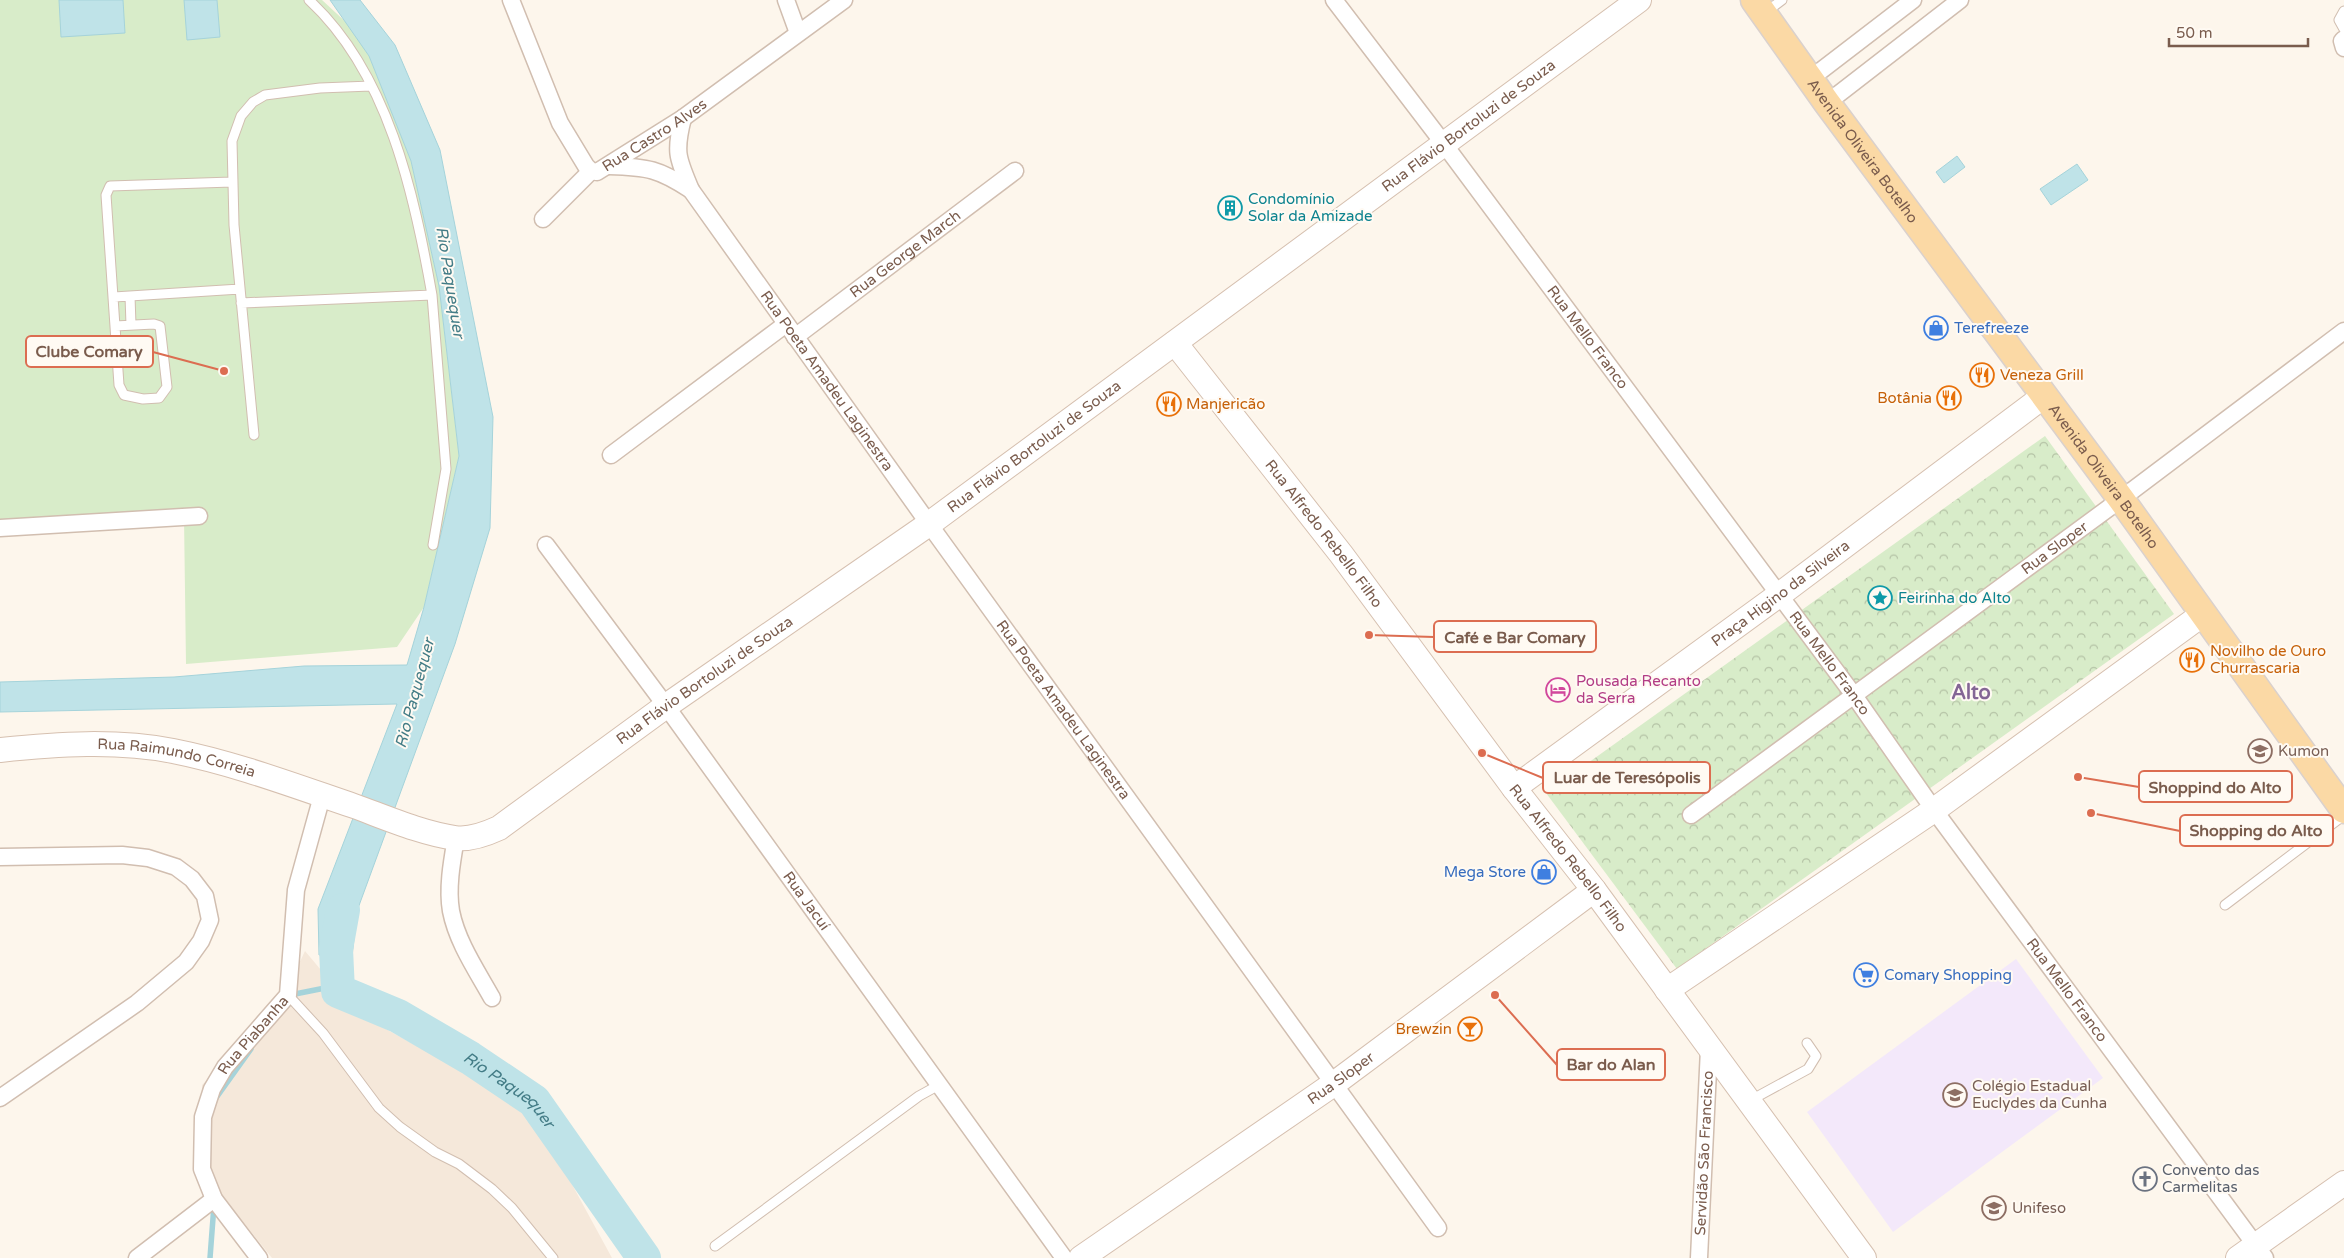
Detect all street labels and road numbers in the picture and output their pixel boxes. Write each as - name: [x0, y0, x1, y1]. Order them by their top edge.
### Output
- street label: Rua Flávio Bortoluzi de Souza: [1378, 56, 1559, 196]
- street label: Avenida Oliveira Botelho: [1804, 75, 1922, 227]
- street label: Rua Castro Alves: [599, 95, 710, 176]
- street label: Rua George March: [846, 206, 964, 301]
- street label: Rua Mello Franco: [1543, 282, 1632, 393]
- street label: Rua Poeta Amadeu Laginestra: [757, 287, 897, 474]
- street label: Rua Flávio Bortoluzi de Souza: [944, 376, 1124, 516]
- street label: Avenida Oliveira Botelho: [2045, 401, 2163, 552]
- street label: Rua Alfredo Rebello Filho: [1261, 456, 1387, 611]
- street label: Rua Sloper: [2018, 517, 2091, 578]
- street label: Praça Higino da Silveira: [1708, 536, 1853, 650]
- street label: Rua Mello Franco: [1786, 608, 1874, 719]
- street label: Rua Flávio Bortoluzi de Souza: [613, 612, 796, 748]
- street label: Rua Poeta Amadeu Laginestra: [992, 616, 1134, 803]
- street label: Rua Raimundo Correia: [97, 735, 258, 781]
- street label: Rua Alfredo Rebello Filho: [1505, 781, 1631, 935]
- street label: Rua Jacuí: [779, 868, 834, 934]
- street label: Rua Mello Franco: [2023, 935, 2111, 1046]
- street label: Rua Piabanha: [214, 992, 292, 1078]
- street label: Rua Sloper: [1304, 1048, 1378, 1108]
- street label: Servidão São Francisco: [1691, 1070, 1717, 1236]

